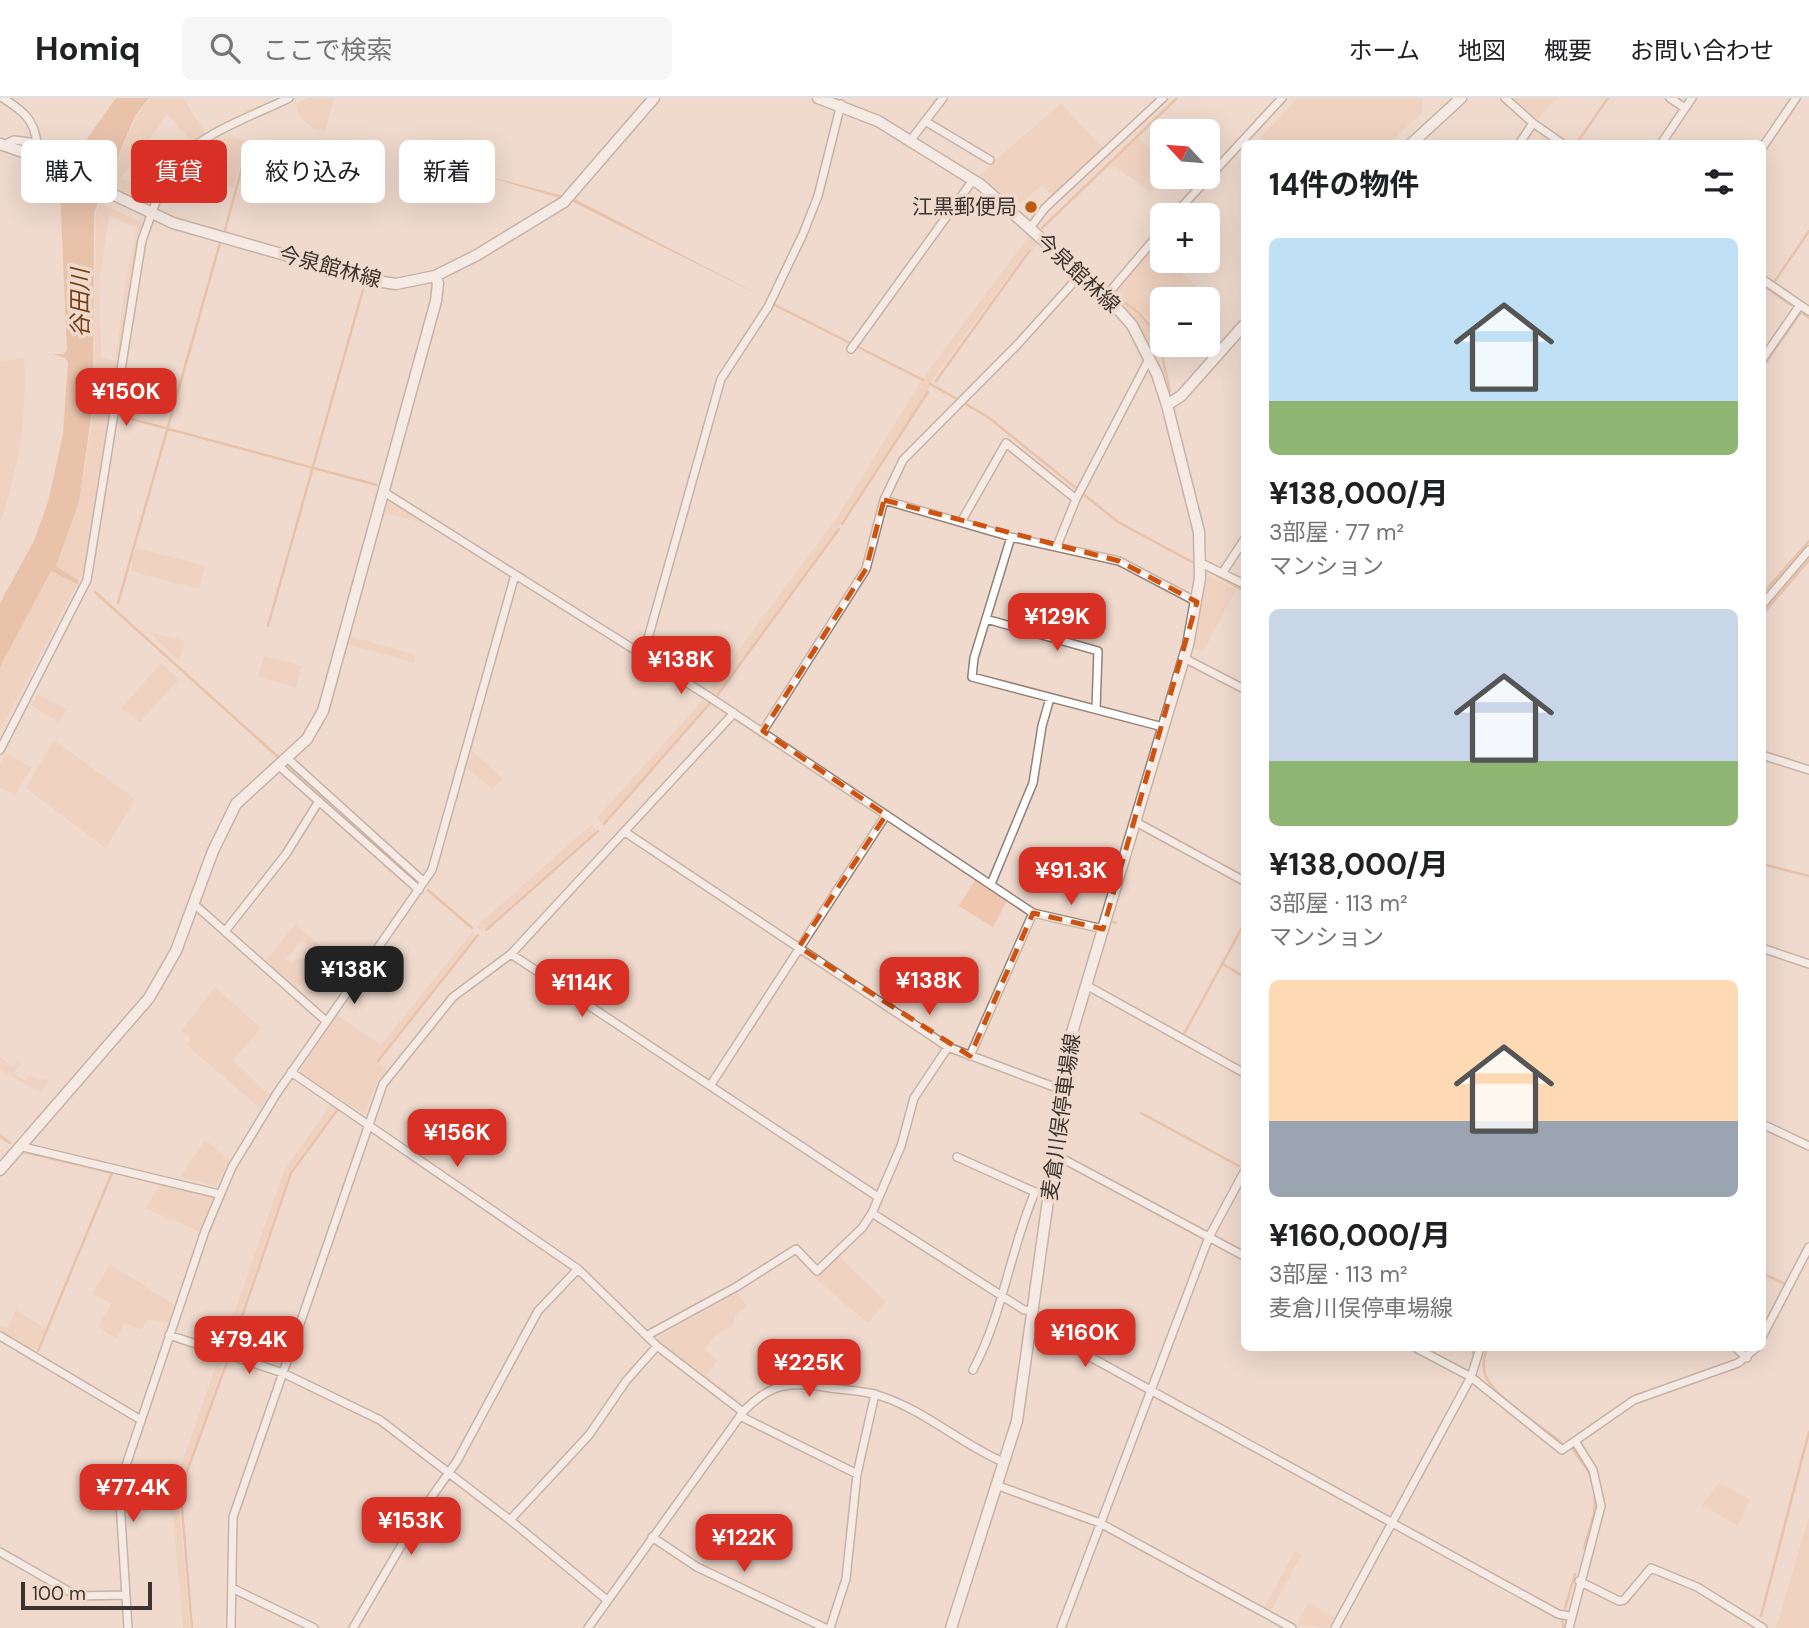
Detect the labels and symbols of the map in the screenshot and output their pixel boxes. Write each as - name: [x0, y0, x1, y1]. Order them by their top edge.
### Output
- north arrow: [1150, 119, 1220, 189]
- place label: 江黒郵便局: [912, 193, 1017, 221]
- marker: 江黒郵便局: [1023, 199, 1039, 215]
- street label: 今泉館林線: [1030, 227, 1126, 319]
- street label: 今泉館林線: [276, 240, 384, 294]
- water label: 谷田川: [65, 266, 95, 338]
- pin: ¥150K: [77, 368, 175, 428]
- pin: ¥129K: [1008, 594, 1106, 653]
- pin: ¥138K: [632, 636, 730, 696]
- pin: ¥91.3K: [1014, 848, 1128, 907]
- pin: ¥138K: [305, 946, 403, 1006]
- pin: ¥138K: [880, 958, 978, 1017]
- pin: ¥114K: [533, 960, 631, 1019]
- street label: 麦倉川俣停車場線: [1035, 1032, 1087, 1202]
- pin: ¥156K: [408, 1110, 506, 1169]
- pin: ¥160K: [1036, 1310, 1134, 1369]
- pin: ¥79.4K: [192, 1316, 306, 1376]
- pin: ¥225K: [760, 1340, 858, 1399]
- pin: ¥77.4K: [76, 1464, 190, 1524]
- pin: ¥153K: [362, 1498, 460, 1557]
- pin: ¥122K: [695, 1514, 793, 1574]
- scale bar: [21, 1579, 152, 1611]

